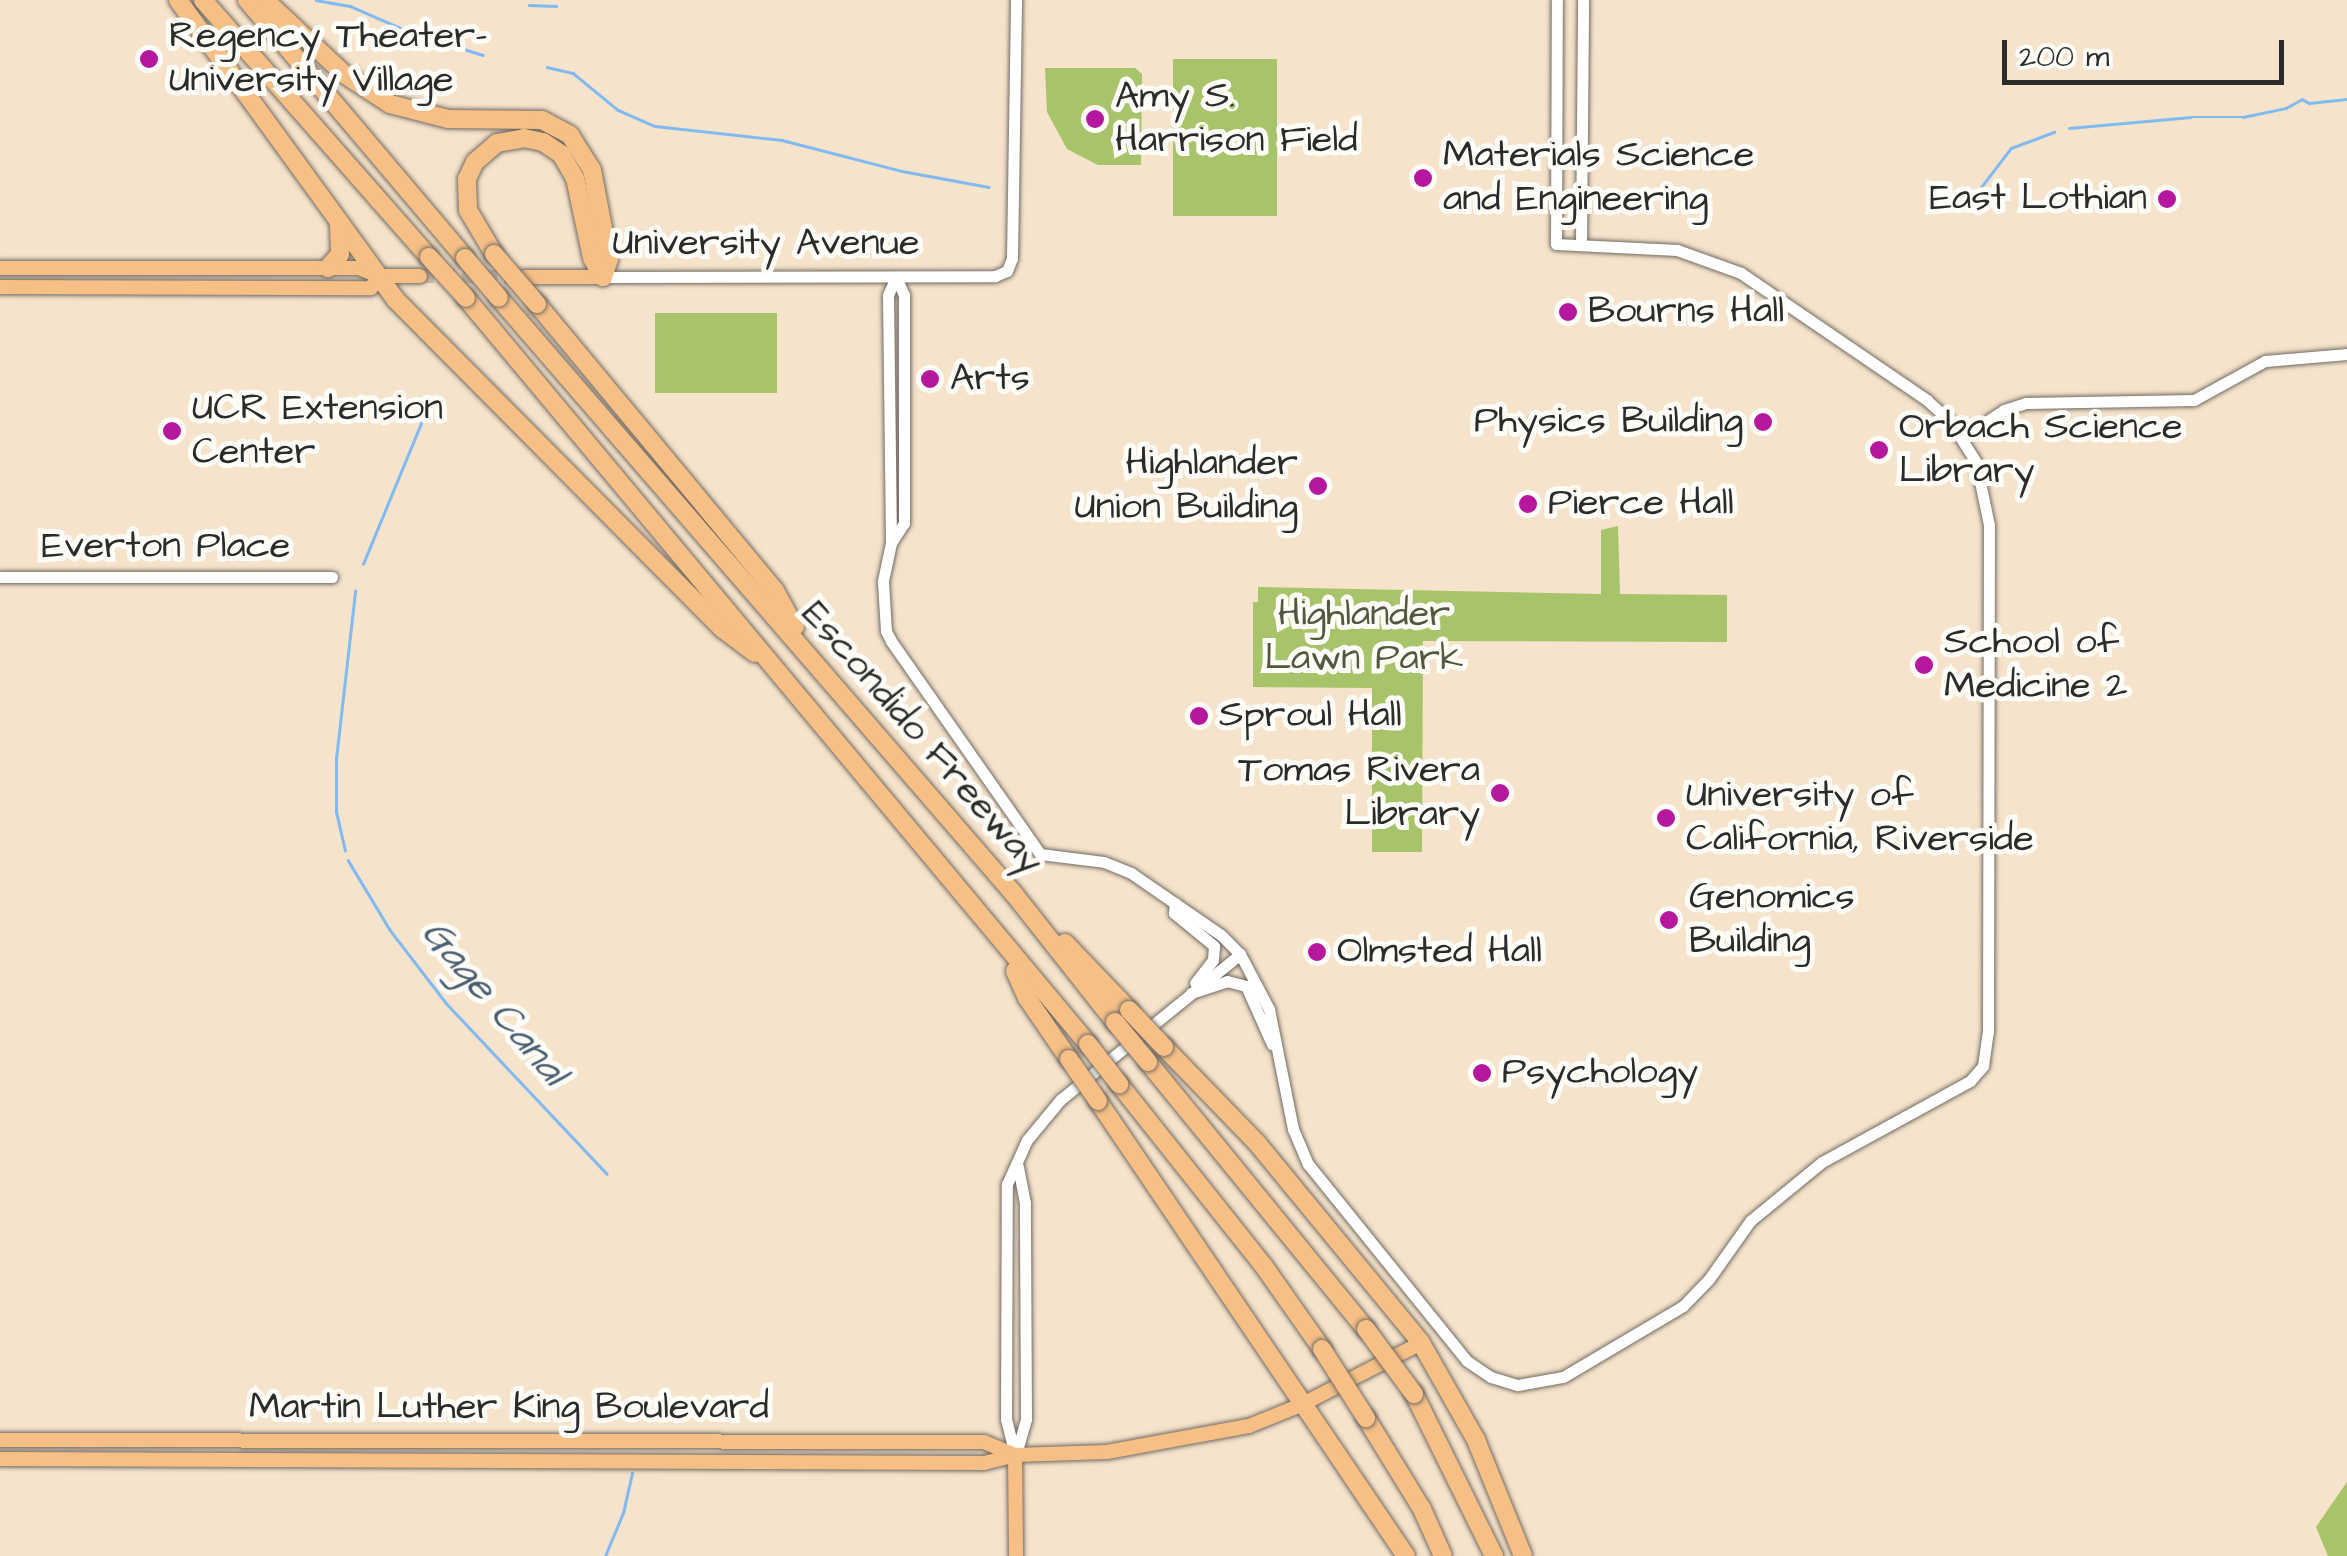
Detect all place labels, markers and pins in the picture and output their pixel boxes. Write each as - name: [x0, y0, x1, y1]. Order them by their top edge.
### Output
- place label: Regency Theater- University Village: [169, 14, 487, 103]
- marker: Regency Theater- University Village: [138, 48, 160, 70]
- place label: Amy S. Harrison Field: [1115, 74, 1358, 163]
- marker: Amy S. Harrison Field: [1084, 108, 1106, 130]
- place label: Materials Science and Engineering: [1443, 133, 1754, 222]
- marker: Materials Science and Engineering: [1412, 167, 1434, 189]
- place label: East Lothian: [1930, 176, 2147, 222]
- marker: East Lothian: [2156, 188, 2178, 210]
- place label: Bourns Hall: [1588, 289, 1784, 335]
- marker: Bourns Hall: [1557, 301, 1579, 323]
- place label: Arts: [950, 356, 1030, 402]
- marker: Arts: [919, 368, 941, 390]
- place label: UCR Extension Center: [192, 386, 443, 476]
- place label: Physics Building: [1474, 399, 1743, 445]
- place label: Orbach Science Library: [1899, 405, 2183, 494]
- marker: Physics Building: [1752, 411, 1774, 433]
- marker: UCR Extension Center: [161, 420, 183, 442]
- marker: Orbach Science Library: [1868, 439, 1890, 461]
- place label: Highlander Union Building: [1074, 441, 1298, 530]
- marker: Highlander Union Building: [1307, 475, 1329, 497]
- place label: Pierce Hall: [1548, 481, 1734, 527]
- marker: Pierce Hall: [1517, 493, 1539, 515]
- place label: School of Medicine 2: [1944, 620, 2128, 709]
- marker: School of Medicine 2: [1913, 654, 1935, 676]
- place label: Sproul Hall: [1219, 693, 1402, 739]
- marker: Sproul Hall: [1188, 705, 1210, 727]
- place label: Tomas Rivera Library: [1238, 748, 1480, 838]
- place label: University of California, Riverside: [1686, 773, 2034, 862]
- marker: Tomas Rivera Library: [1489, 782, 1511, 804]
- marker: University of California, Riverside: [1655, 807, 1677, 829]
- place label: Genomics Building: [1689, 875, 1855, 964]
- marker: Genomics Building: [1658, 909, 1680, 931]
- place label: Olmsted Hall: [1337, 929, 1542, 975]
- marker: Olmsted Hall: [1306, 941, 1328, 963]
- place label: Psychology: [1502, 1050, 1698, 1096]
- marker: Psychology: [1471, 1062, 1493, 1084]

